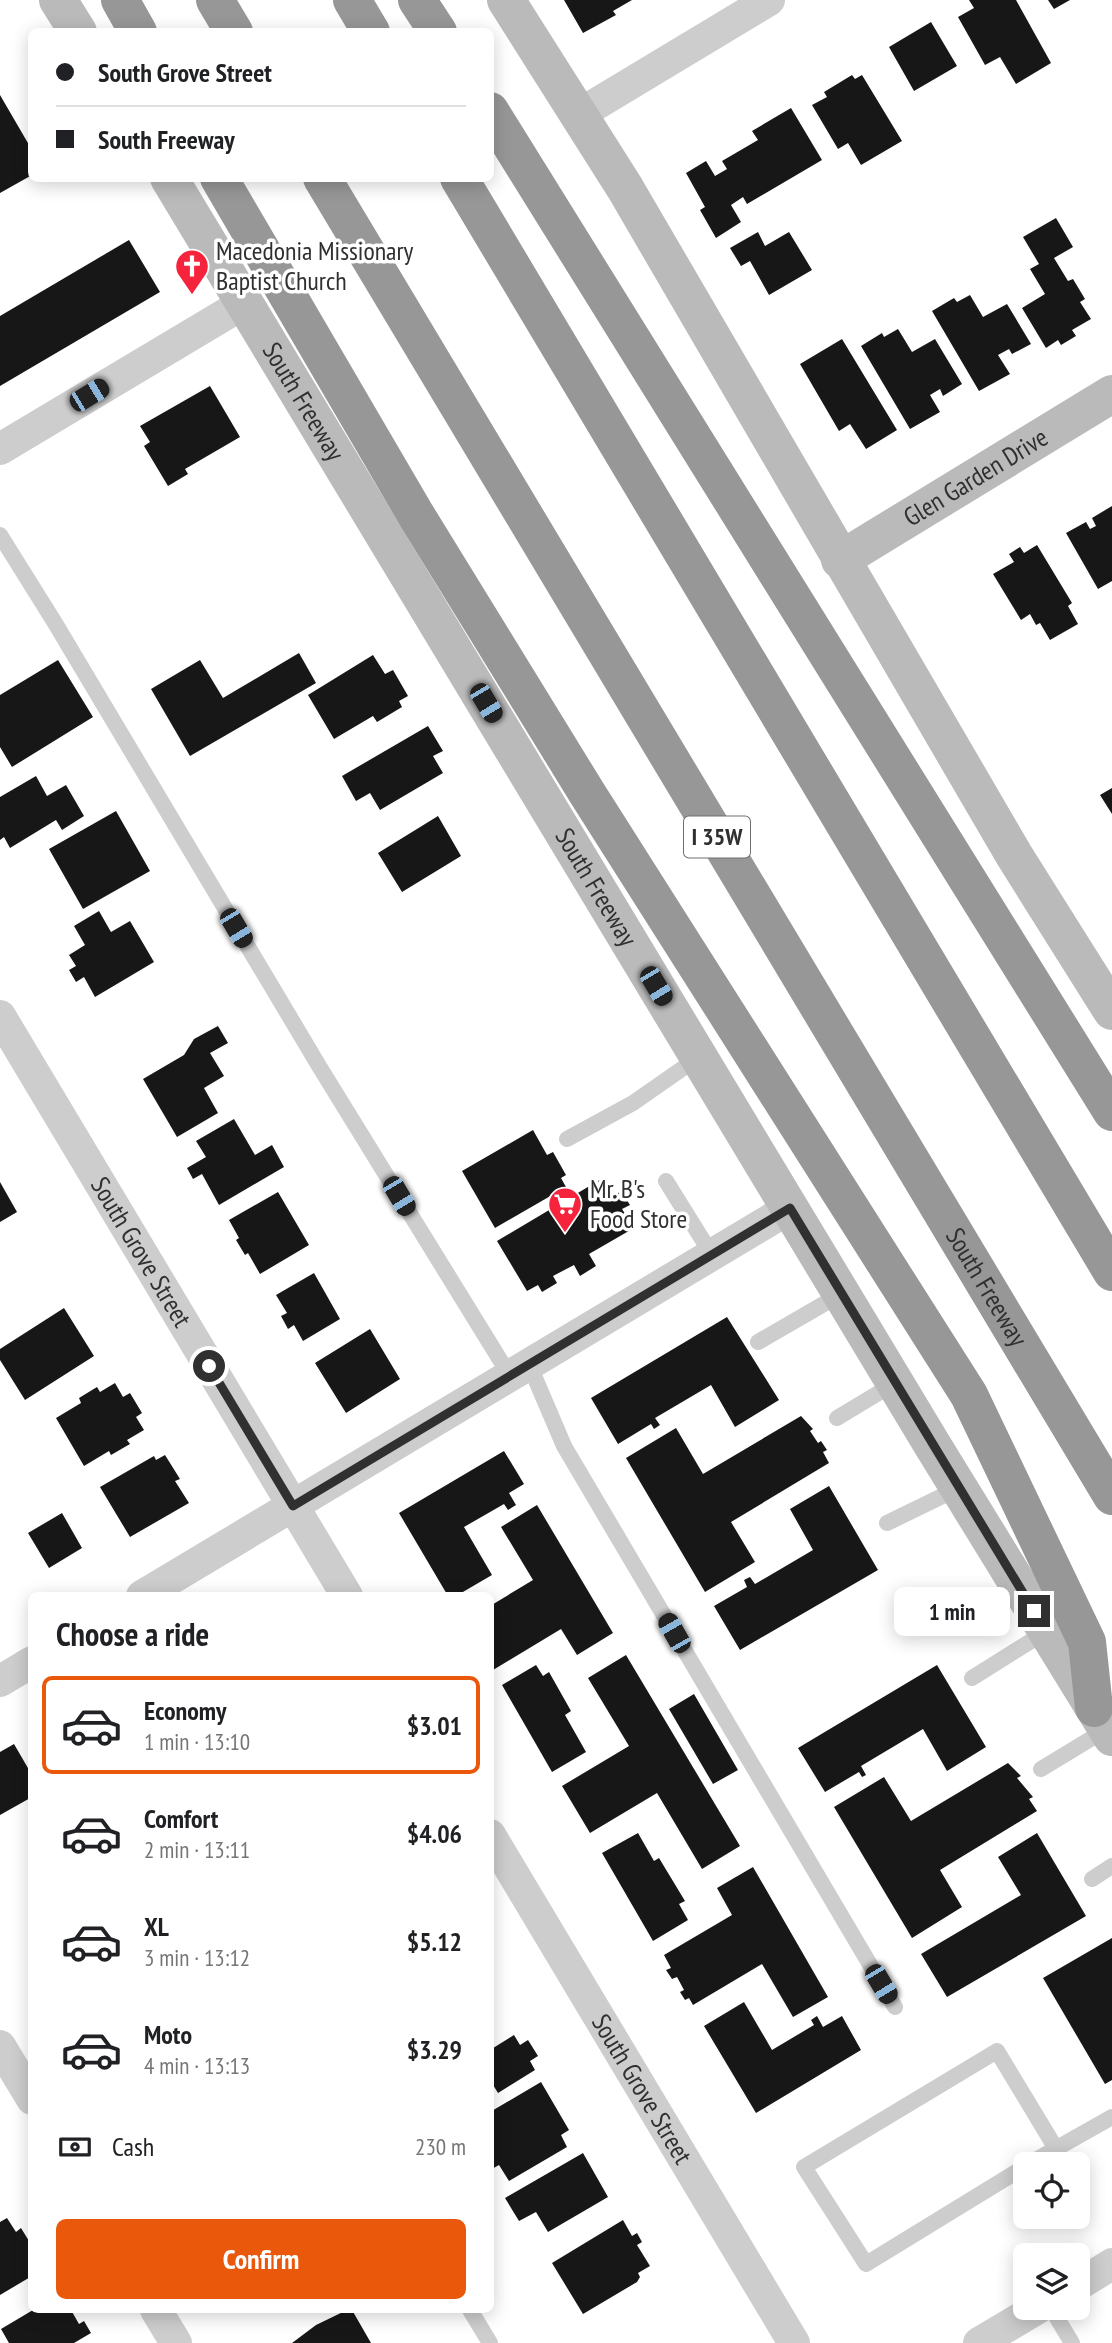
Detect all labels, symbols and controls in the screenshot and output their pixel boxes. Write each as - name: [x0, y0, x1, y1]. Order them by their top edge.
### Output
- text: South Grove Street: [98, 56, 272, 89]
- text: South Freeway: [98, 123, 235, 156]
- place label: Macedonia Missionary Baptist Church: [216, 234, 414, 297]
- church icon: Macedonia Missionary Baptist Church: [173, 247, 211, 296]
- street label: South Freeway: [256, 336, 353, 467]
- car: [66, 375, 113, 415]
- street label: Glen Garden Drive: [897, 420, 1054, 533]
- car: [467, 680, 506, 726]
- road number: I 35W: [684, 816, 750, 858]
- street label: South Freeway: [548, 822, 645, 952]
- car: [217, 905, 256, 951]
- car: [637, 963, 676, 1009]
- street label: South Grove Street: [84, 1171, 199, 1333]
- place label: Mr. B's Food Store: [590, 1172, 687, 1235]
- car: [380, 1173, 419, 1219]
- supermarket icon: Mr. B's Food Store: [546, 1185, 584, 1234]
- street label: South Freeway: [939, 1222, 1035, 1352]
- route start: [193, 1350, 225, 1382]
- callout: 1 min: [894, 1586, 1010, 1636]
- route end: [1018, 1595, 1050, 1627]
- text: 1 min: [929, 1597, 975, 1626]
- car: [655, 1610, 694, 1656]
- text: Choose a ride: [56, 1613, 209, 1655]
- icon: car: [60, 1694, 123, 1757]
- text: Economy: [144, 1694, 226, 1727]
- text: $3.01: [407, 1709, 462, 1742]
- text: 1 min · 13:10: [144, 1727, 250, 1756]
- icon: car: [60, 1802, 123, 1865]
- text: Comfort: [144, 1802, 218, 1835]
- text: $4.06: [407, 1817, 462, 1850]
- text: 2 min · 13:11: [144, 1835, 250, 1864]
- icon: car: [60, 1910, 123, 1973]
- text: XL: [144, 1910, 169, 1943]
- text: $5.12: [407, 1925, 462, 1958]
- text: 3 min · 13:12: [144, 1943, 250, 1972]
- car: [862, 1961, 901, 2007]
- street label: South Grove Street: [585, 2008, 700, 2170]
- icon: car: [60, 2018, 123, 2081]
- text: Moto: [144, 2018, 192, 2051]
- text: $3.29: [407, 2033, 462, 2066]
- text: 4 min · 13:13: [144, 2051, 250, 2080]
- icon: cash: [56, 2128, 94, 2166]
- text: Cash: [112, 2130, 154, 2163]
- text: 230 m: [415, 2132, 466, 2161]
- map controls: [1013, 2152, 1090, 2320]
- button: locate: [1013, 2152, 1090, 2229]
- button: Confirm: [56, 2219, 466, 2299]
- button: layers: [1013, 2243, 1090, 2320]

